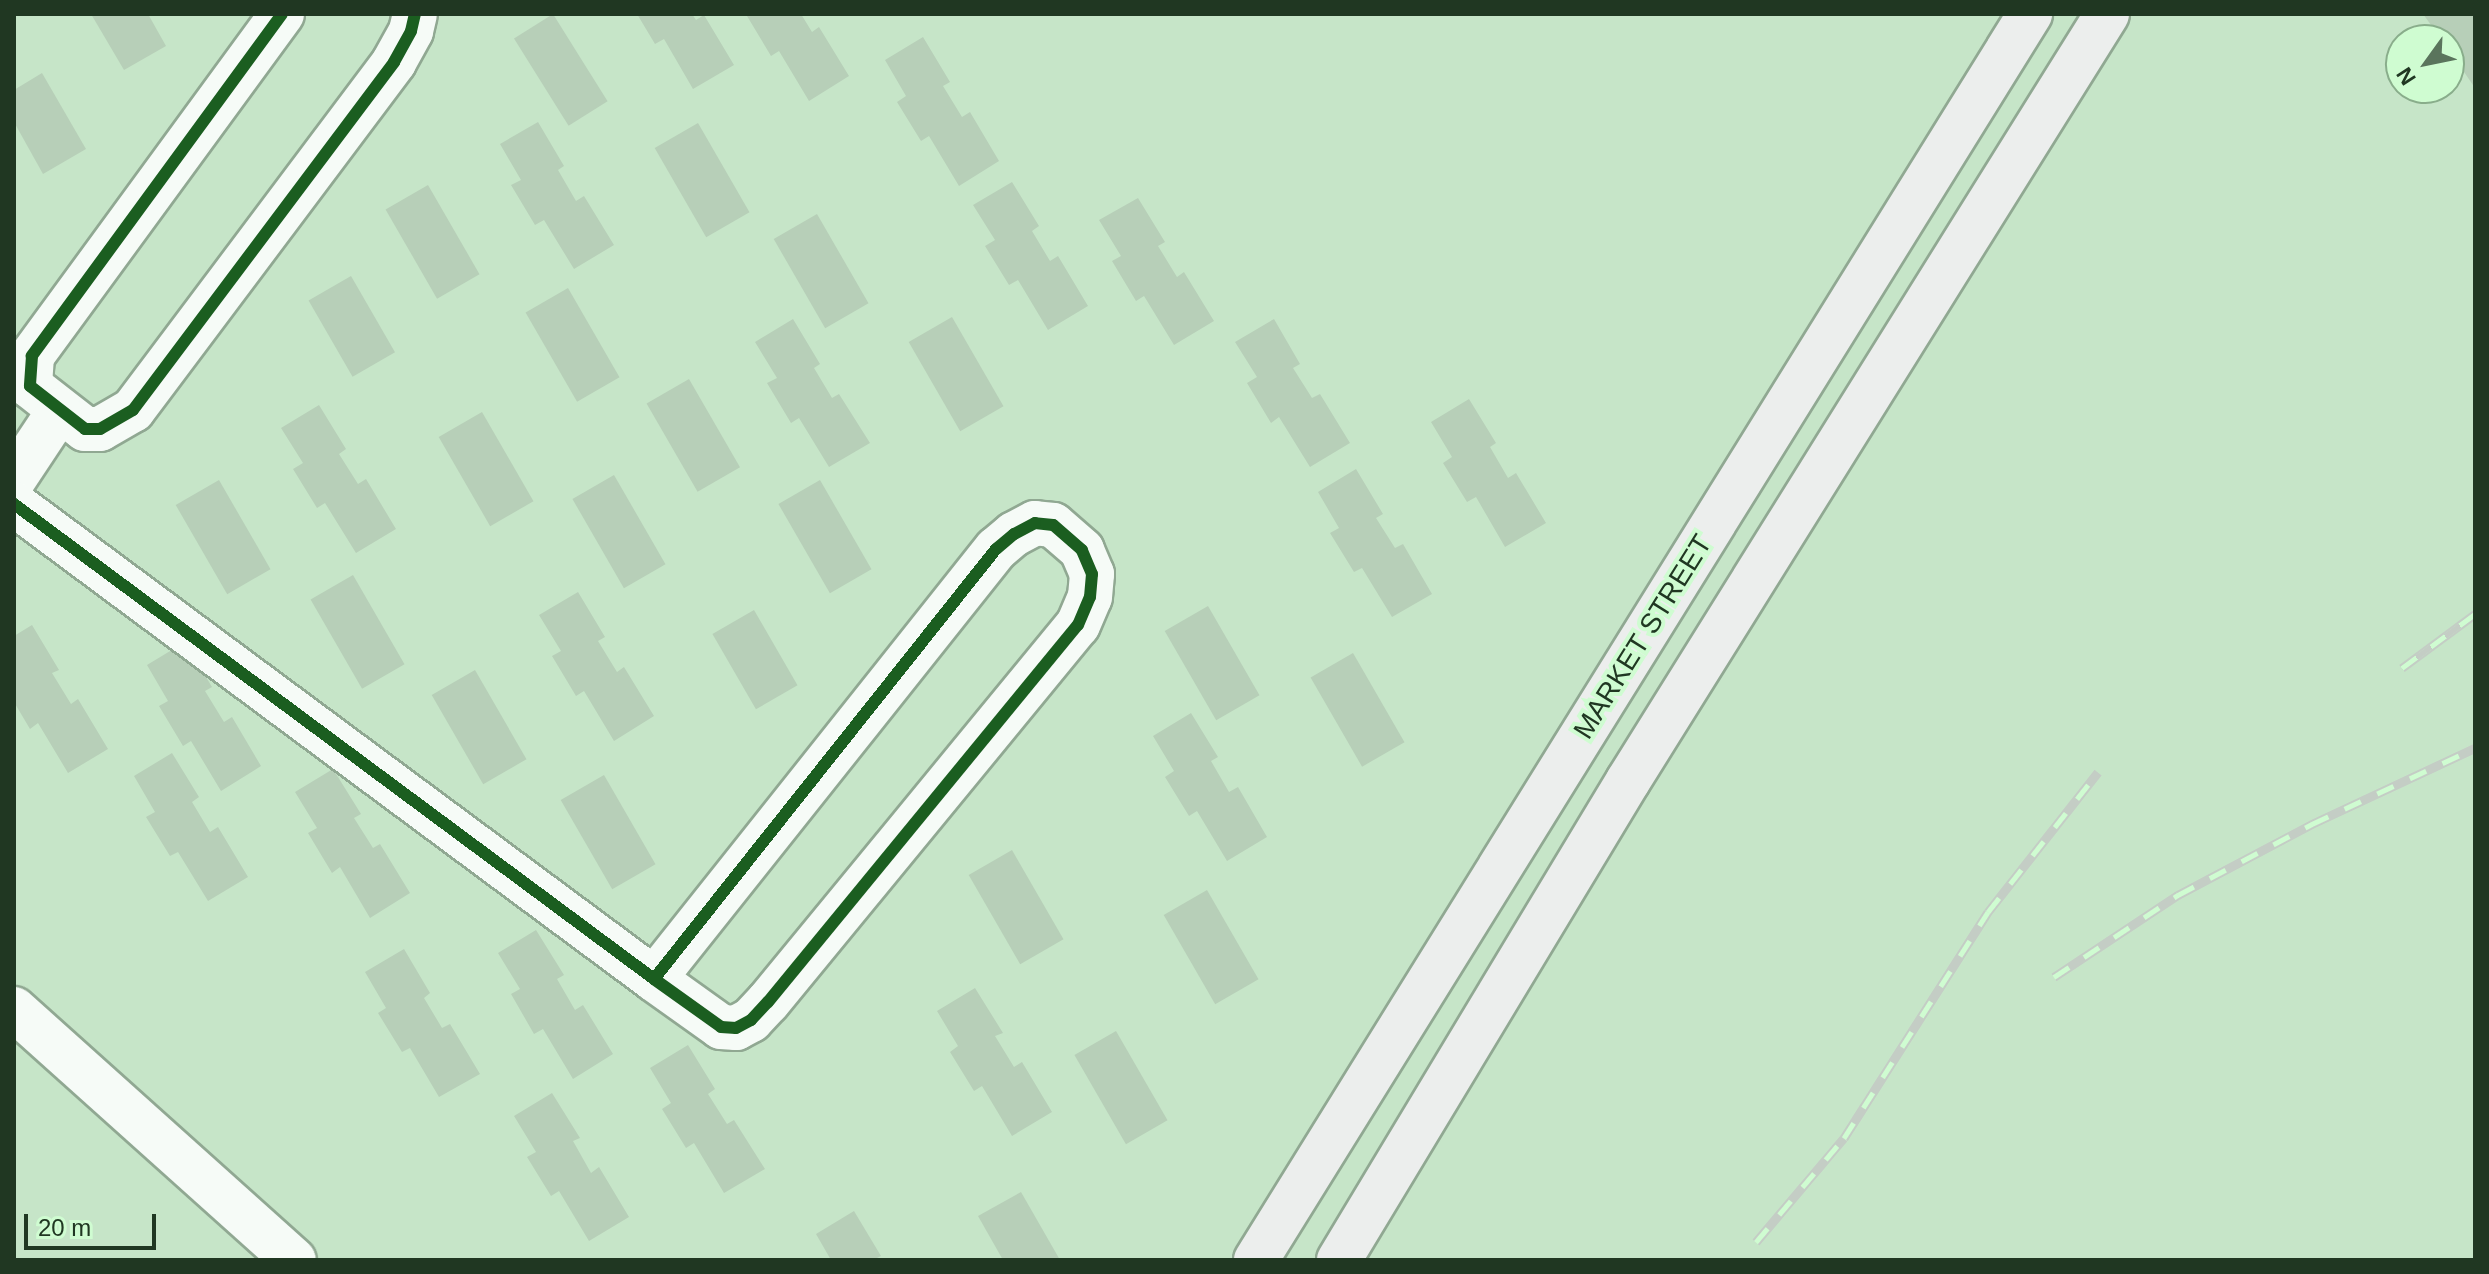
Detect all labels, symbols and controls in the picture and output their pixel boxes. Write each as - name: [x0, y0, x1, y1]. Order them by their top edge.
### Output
- north arrow: [2385, 24, 2465, 104]
- text: N: [2391, 63, 2421, 90]
- street label: MARKET STREET: [1567, 528, 1719, 746]
- scale bar: [28, 1198, 160, 1248]
- text: 20 m: [38, 1214, 91, 1241]

